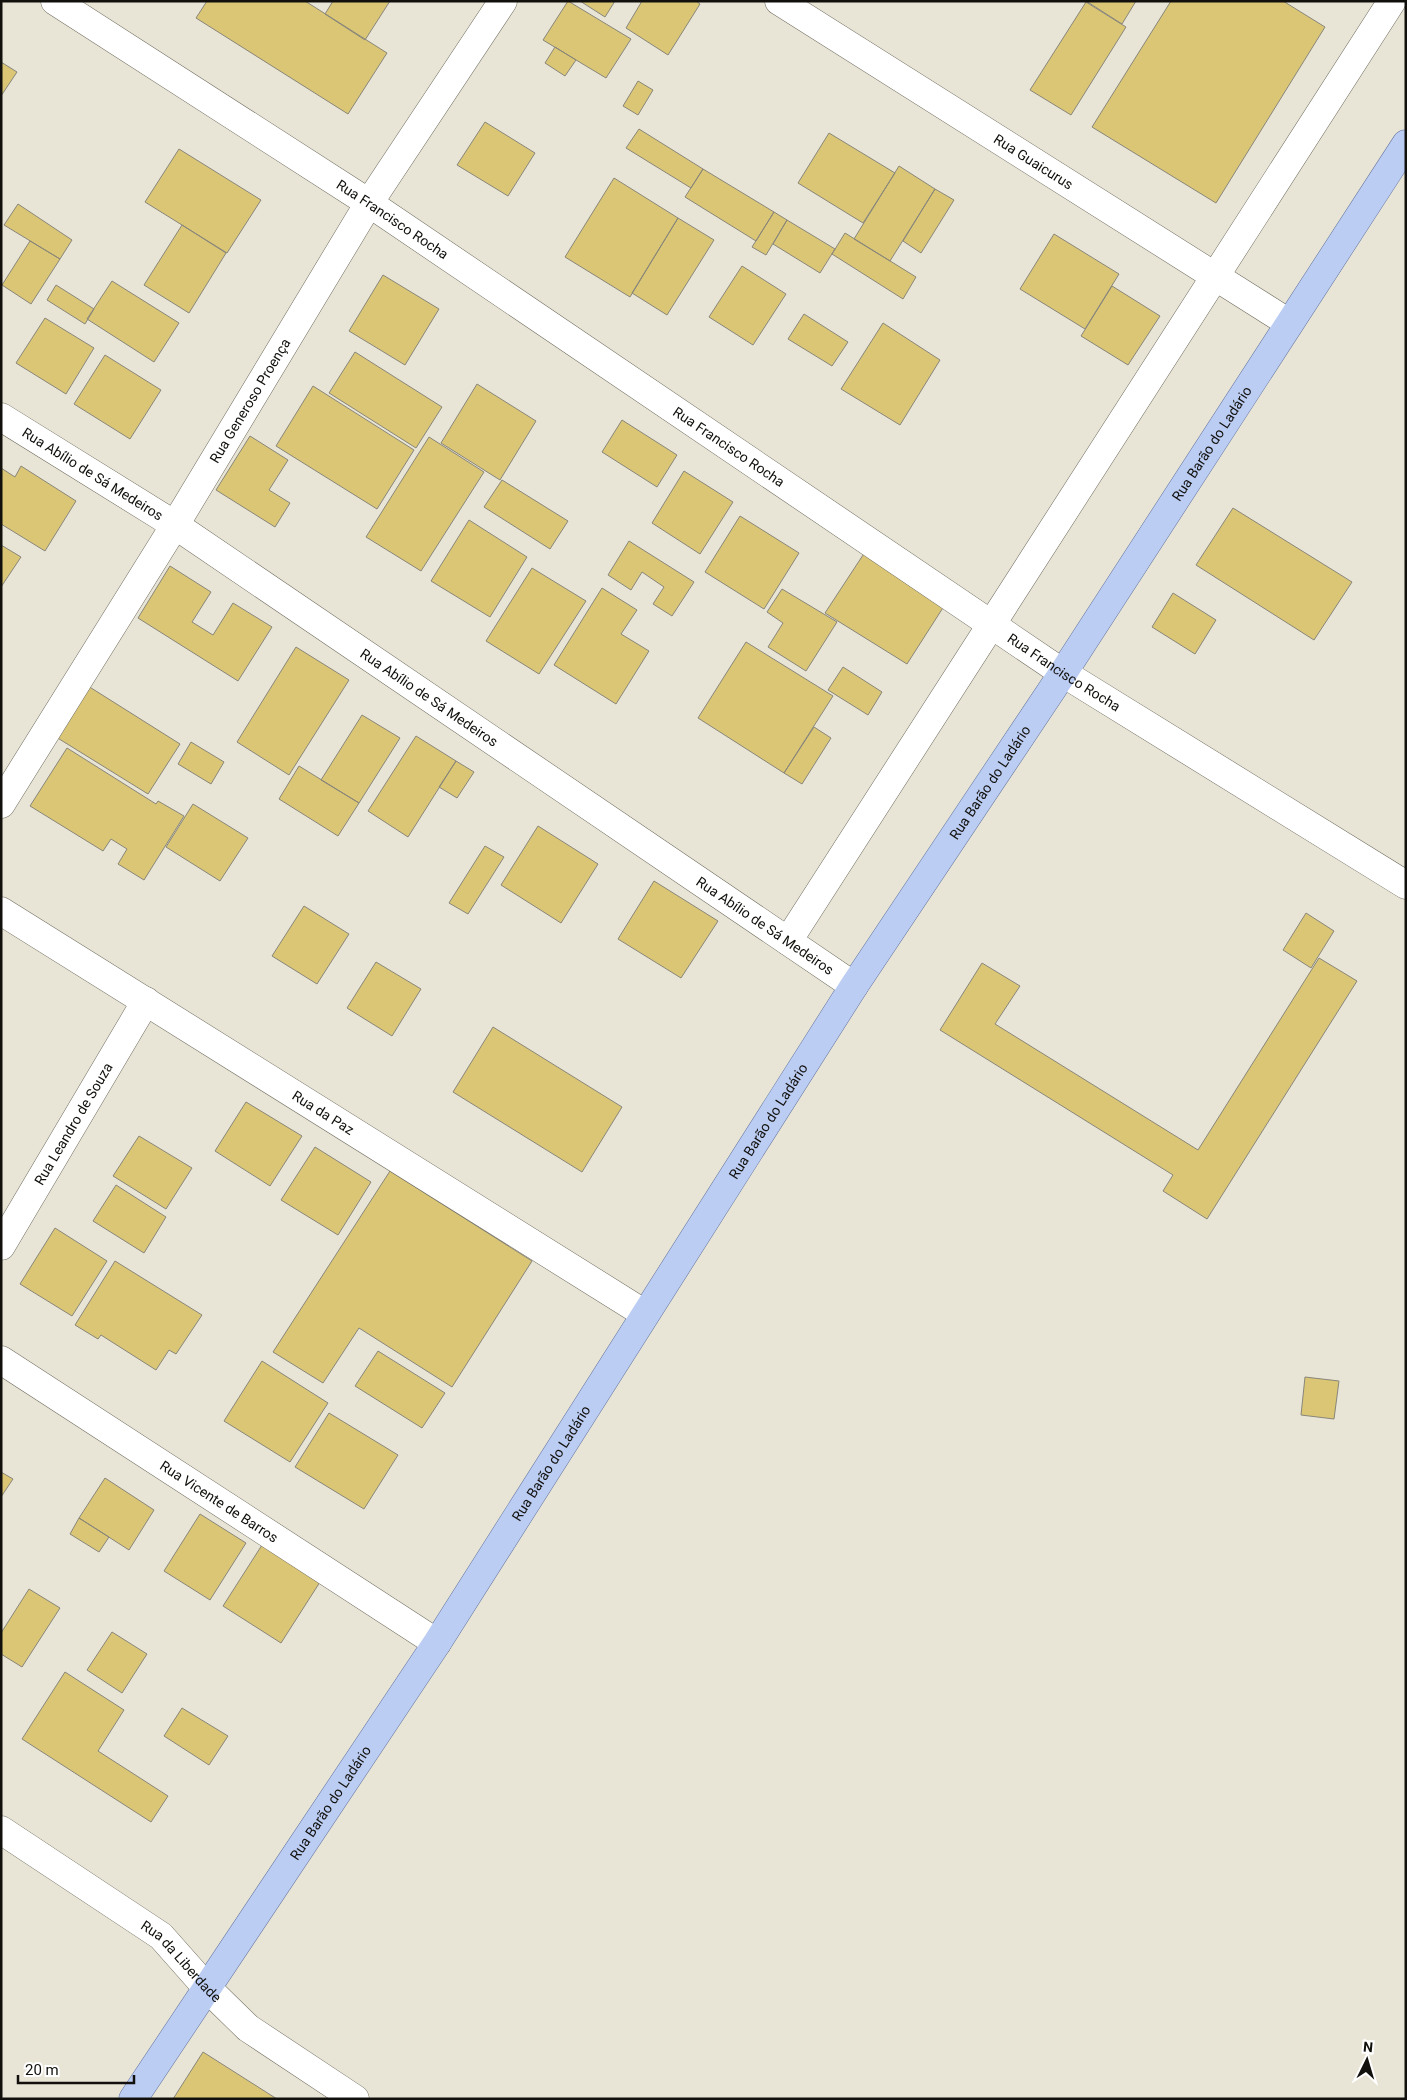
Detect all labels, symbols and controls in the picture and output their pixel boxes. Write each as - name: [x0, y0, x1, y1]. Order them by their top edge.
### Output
- street label: Rua Guaicurus: [991, 131, 1076, 193]
- street label: Rua Francisco Rocha: [334, 176, 451, 262]
- street label: Rua Generoso Proença: [206, 335, 294, 466]
- street label: Rua Barão do Ladário: [1169, 383, 1255, 504]
- street label: Rua Francisco Rocha: [670, 403, 788, 490]
- street label: Rua Abílio de Sá Medeiros: [19, 424, 166, 524]
- street label: Rua Francisco Rocha: [1005, 630, 1123, 714]
- street label: Rua Abílio de Sá Medeiros: [357, 645, 501, 750]
- street label: Rua Barão do Ladário: [946, 722, 1034, 842]
- street label: Rua Abílio de Sá Medeiros: [693, 873, 837, 978]
- street label: Rua Leandro de Souza: [31, 1060, 116, 1188]
- street label: Rua Barão do Ladário: [726, 1061, 811, 1182]
- street label: Rua da Paz: [289, 1087, 357, 1138]
- street label: Rua Barão do Ladário: [509, 1402, 594, 1524]
- street label: Rua Vicente de Barros: [157, 1457, 281, 1546]
- street label: Rua Barão do Ladário: [287, 1743, 374, 1863]
- street label: Rua da Liberdade: [138, 1917, 225, 2005]
- north arrow: [1342, 2035, 1392, 2085]
- text: N: [1363, 2039, 1374, 2055]
- scale bar: [18, 2052, 134, 2084]
- text: 20 m: [25, 2061, 59, 2079]

